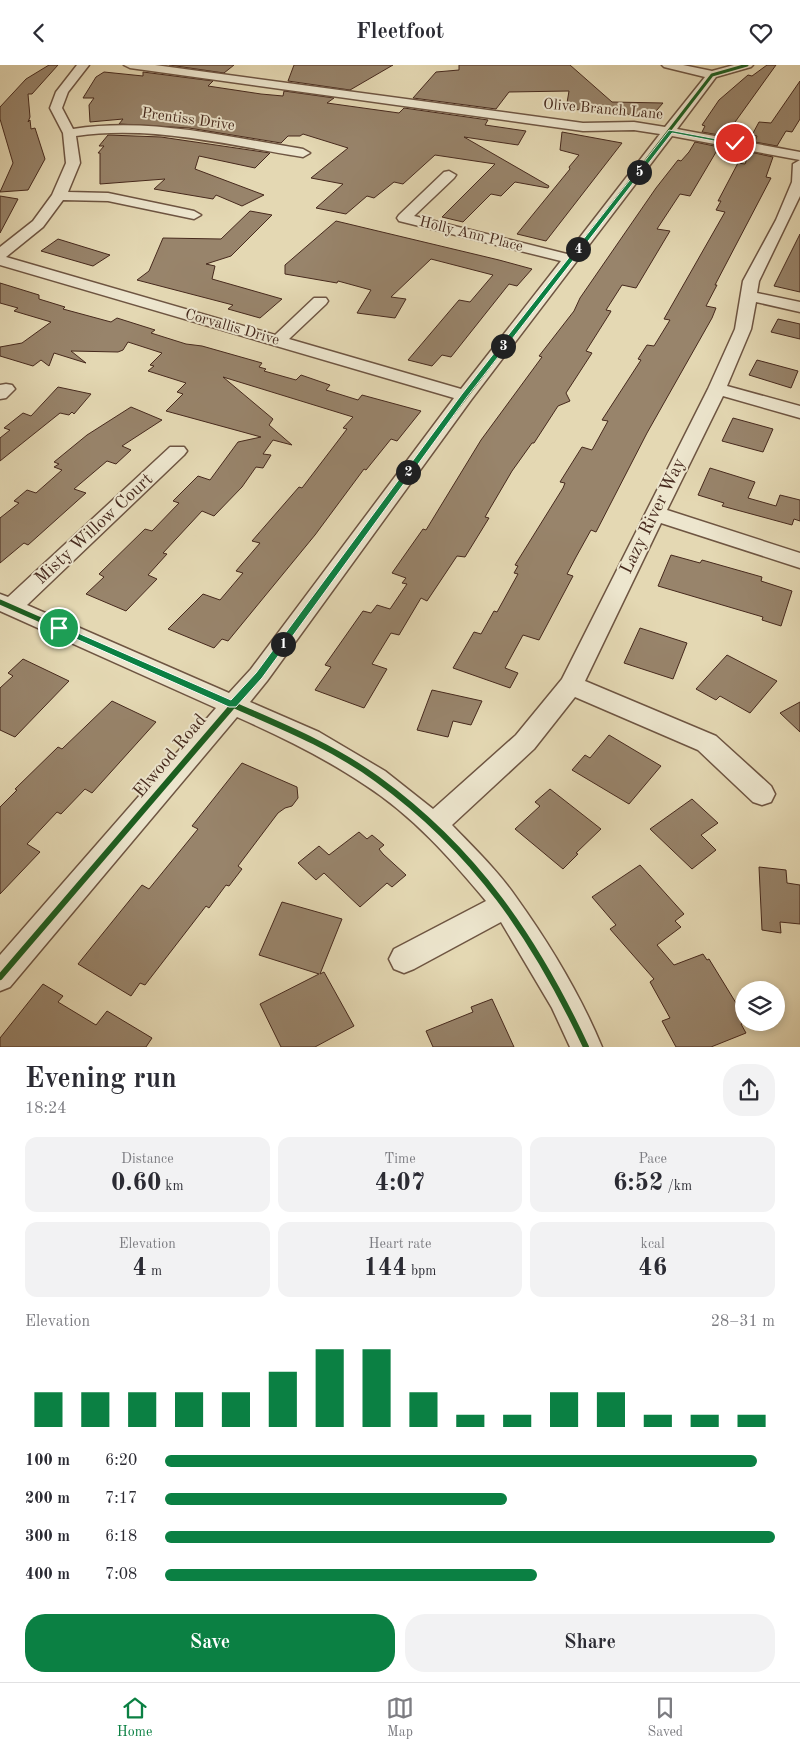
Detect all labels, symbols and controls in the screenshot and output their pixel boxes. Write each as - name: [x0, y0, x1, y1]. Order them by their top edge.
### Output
- icon: back: [25, 19, 53, 47]
- icon: heart: [747, 19, 775, 47]
- text: Fleetfoot: [356, 21, 444, 43]
- street label: Olive Branch Lane: [542, 97, 664, 123]
- street label: Prentiss Drive: [140, 106, 236, 134]
- pin: [714, 122, 756, 164]
- icon: check: [721, 129, 749, 157]
- pin: 5: [626, 159, 652, 185]
- text: 5: [635, 165, 644, 179]
- street label: Holly Ann Place: [418, 215, 525, 255]
- pin: 4: [566, 237, 590, 261]
- text: 4: [574, 242, 583, 256]
- street label: Corvallis Drive: [183, 307, 281, 349]
- pin: 3: [490, 333, 516, 359]
- text: 3: [499, 339, 508, 353]
- street label: Lazy River Way: [617, 455, 689, 577]
- pin: 2: [396, 459, 420, 485]
- text: 2: [404, 465, 413, 479]
- street label: Misty Willow Court: [32, 470, 156, 588]
- pin: [38, 607, 80, 649]
- icon: arrive: [45, 614, 73, 642]
- pin: 1: [270, 631, 296, 657]
- text: 1: [279, 637, 288, 651]
- street label: Elwood Road: [130, 711, 210, 801]
- map controls: [735, 981, 785, 1031]
- button: layers: [735, 981, 785, 1031]
- button: share: [723, 1064, 775, 1116]
- text: Evening run: [25, 1066, 177, 1094]
- text: 18:24: [25, 1101, 67, 1117]
- text: Distance: [121, 1152, 174, 1166]
- text: Time: [384, 1152, 416, 1166]
- text: Pace: [638, 1152, 667, 1166]
- text: 0.60: [111, 1171, 161, 1196]
- text: 4:07: [375, 1171, 425, 1196]
- text: 6:52: [613, 1171, 664, 1196]
- text: km: [161, 1179, 184, 1193]
- text: /km: [664, 1179, 692, 1193]
- text: Elevation: [119, 1237, 176, 1251]
- text: Heart rate: [369, 1237, 431, 1251]
- text: kcal: [641, 1237, 665, 1251]
- text: 4: [133, 1256, 147, 1281]
- text: 144: [364, 1256, 407, 1281]
- text: 46: [638, 1256, 667, 1281]
- text: m: [147, 1264, 162, 1278]
- text: bpm: [407, 1264, 436, 1278]
- text: Elevation: [25, 1314, 90, 1330]
- text: 28–31 m: [711, 1314, 775, 1330]
- text: 100 m: [25, 1453, 70, 1469]
- text: 6:20: [105, 1453, 137, 1469]
- text: 200 m: [25, 1491, 70, 1507]
- text: 7:17: [105, 1491, 137, 1507]
- text: 300 m: [25, 1529, 70, 1545]
- text: 6:18: [105, 1529, 137, 1545]
- text: 400 m: [25, 1567, 70, 1583]
- text: 7:08: [105, 1567, 137, 1583]
- button: Save: [25, 1614, 395, 1672]
- button: Share: [405, 1614, 775, 1672]
- tab: Home: [117, 1694, 152, 1741]
- tab: Map: [386, 1694, 414, 1741]
- tab: Saved: [648, 1694, 683, 1741]

